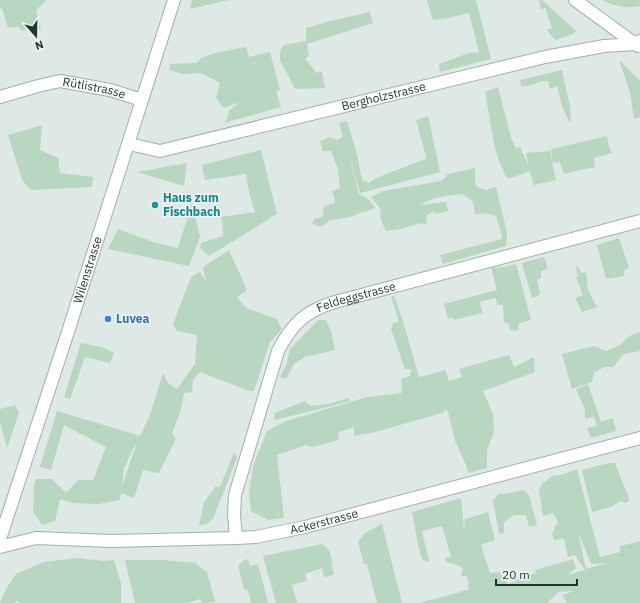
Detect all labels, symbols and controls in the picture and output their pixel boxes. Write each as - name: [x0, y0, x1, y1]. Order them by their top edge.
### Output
- north arrow: [16, 16, 56, 56]
- text: N: [33, 37, 46, 53]
- street label: Rütlistrasse: [62, 74, 128, 102]
- street label: Bergholzstrasse: [340, 78, 428, 113]
- place label: Haus zum Fischbach: [163, 190, 220, 219]
- marker: Haus zum Fischbach: [150, 200, 160, 210]
- street label: Wilenstrasse: [70, 234, 105, 305]
- street label: Feldeggstrasse: [314, 278, 398, 315]
- place label: Luvea: [116, 311, 150, 326]
- marker: Luvea: [103, 314, 113, 324]
- street label: Ackerstrasse: [289, 505, 360, 537]
- scale bar: [496, 561, 577, 587]
- text: 20 m: [502, 567, 530, 582]

